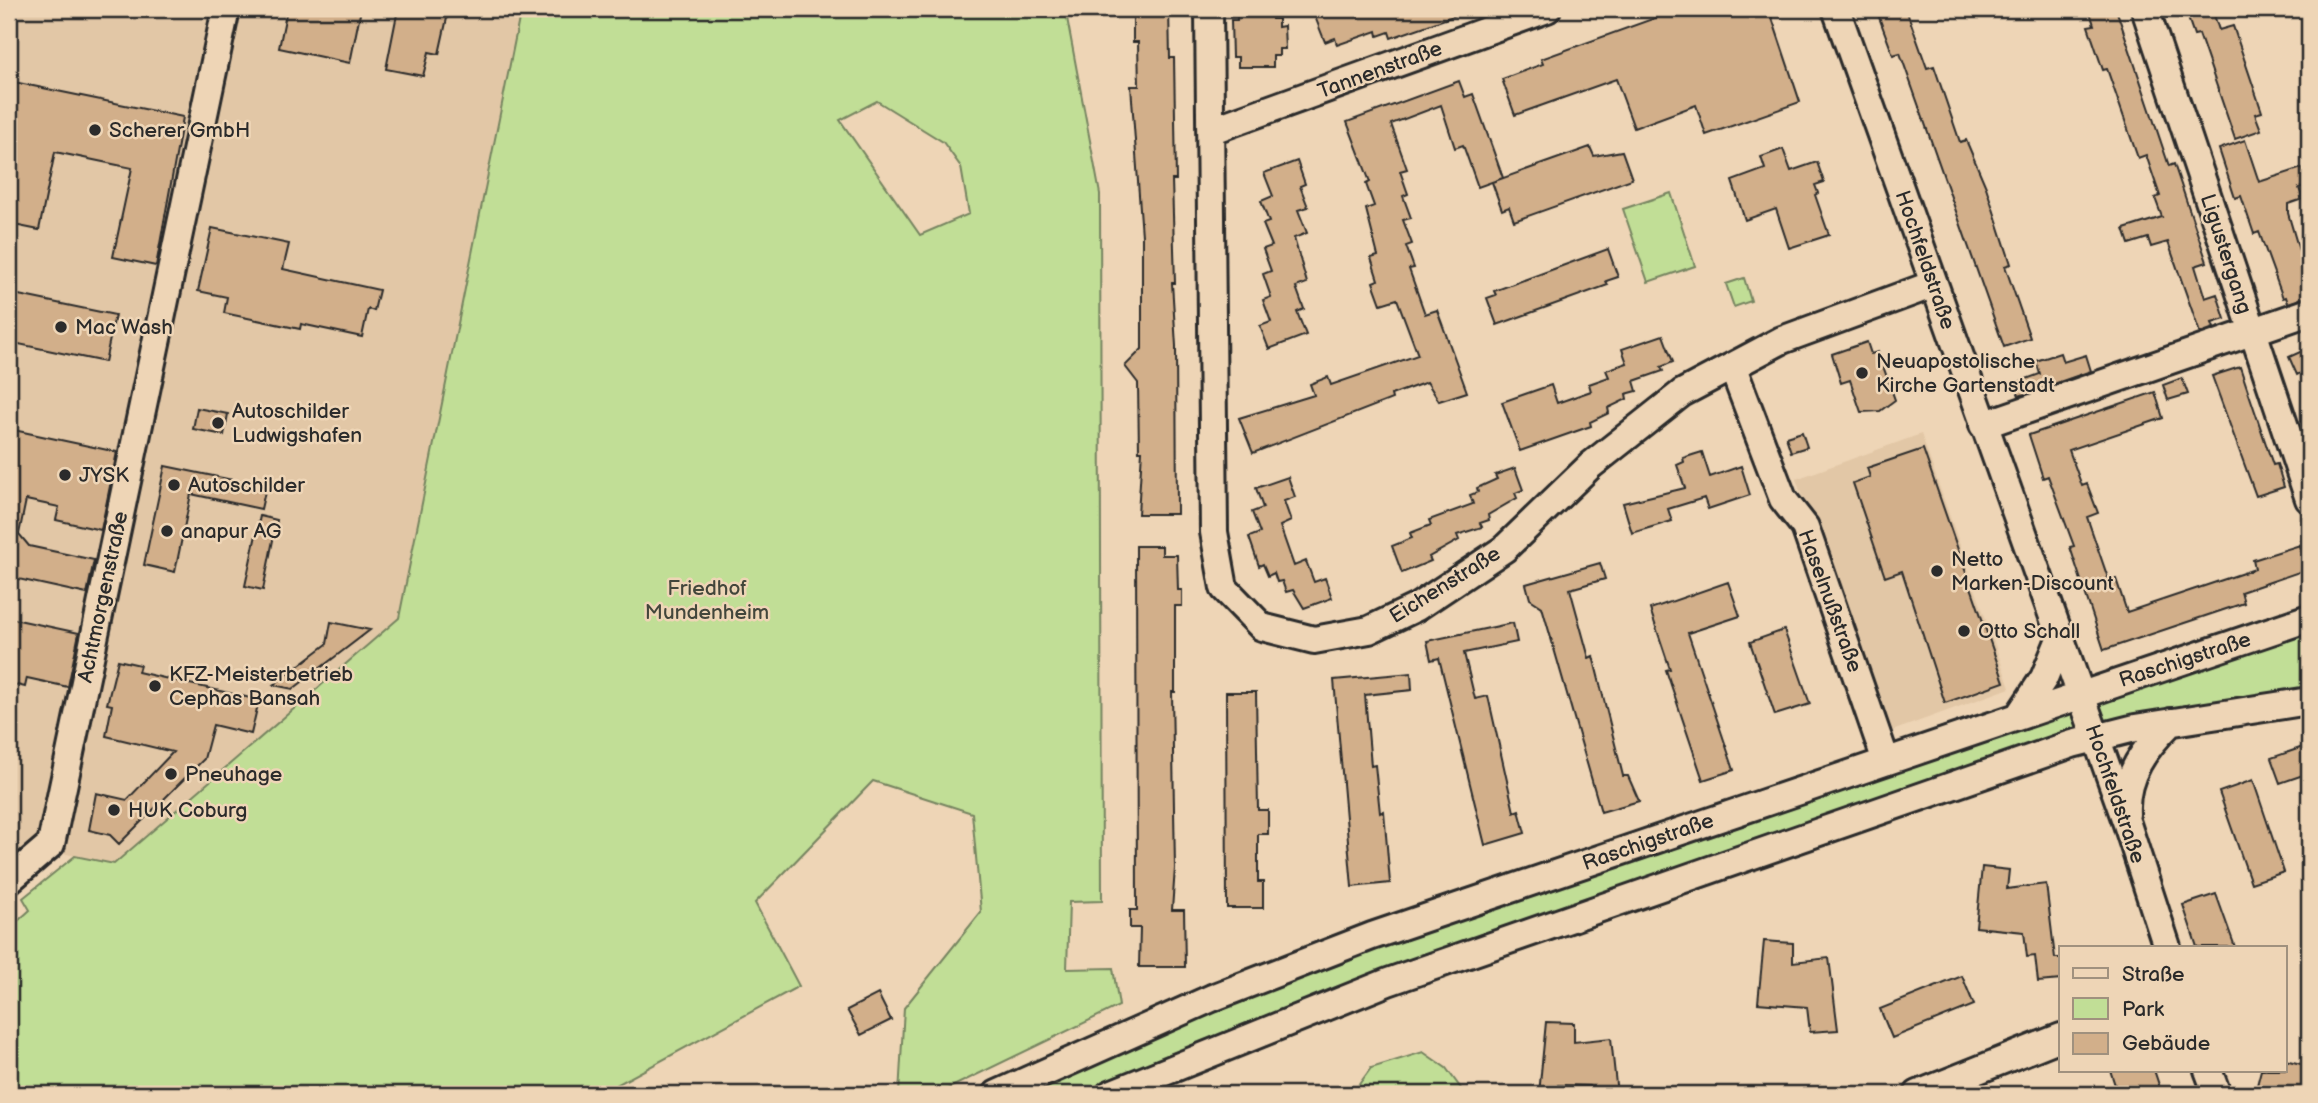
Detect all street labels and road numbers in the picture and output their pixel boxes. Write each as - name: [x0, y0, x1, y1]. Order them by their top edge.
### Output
- street label: Tannenstraße: [1314, 36, 1446, 104]
- street label: Hochfeldstraße: [1890, 187, 1960, 333]
- street label: Ligustergang: [2195, 191, 2257, 317]
- street label: Achtmorgenstraße: [73, 509, 133, 685]
- street label: Haselnußstraße: [1793, 526, 1867, 676]
- street label: Eichenstraße: [1385, 541, 1505, 629]
- street label: Raschigstraße: [2116, 627, 2254, 693]
- street label: Hochfeldstraße: [2080, 721, 2150, 867]
- street label: Raschigstraße: [1579, 808, 1717, 876]

